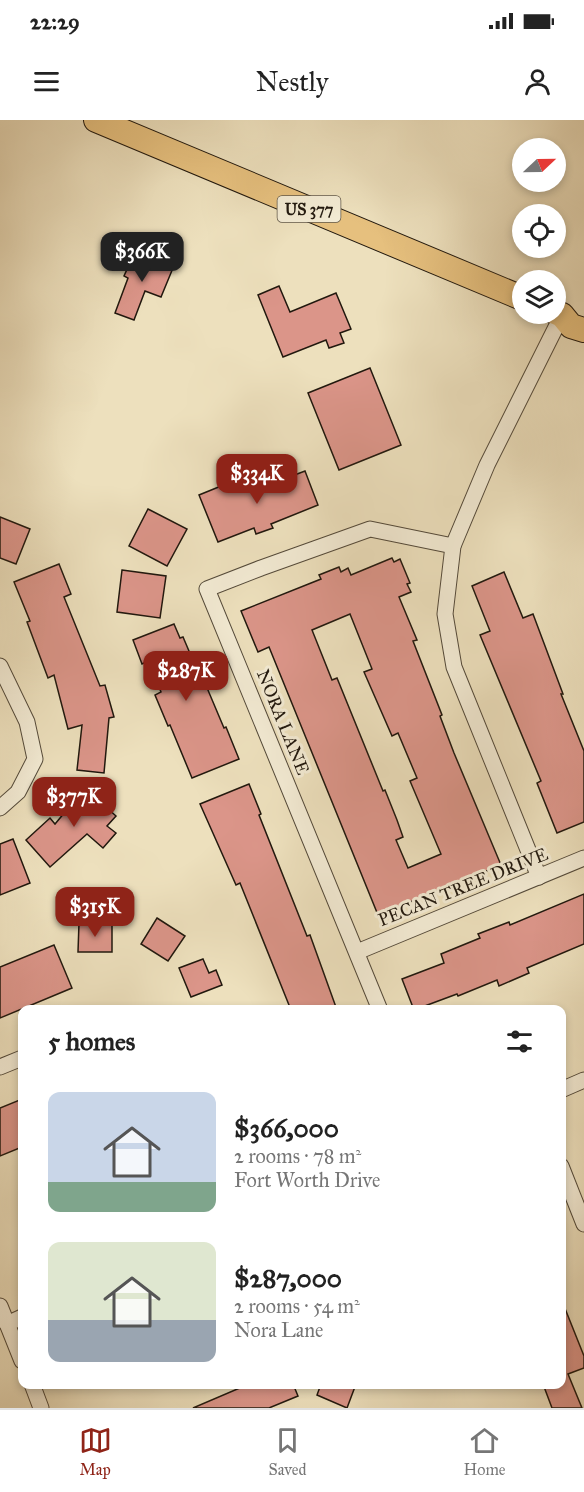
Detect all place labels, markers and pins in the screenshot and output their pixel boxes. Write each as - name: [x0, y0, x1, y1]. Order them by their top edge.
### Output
- pin: $366K: [100, 232, 184, 283]
- pin: $334K: [215, 454, 299, 505]
- pin: $287K: [144, 651, 228, 702]
- pin: $377K: [32, 777, 116, 828]
- pin: $315K: [53, 887, 137, 938]

